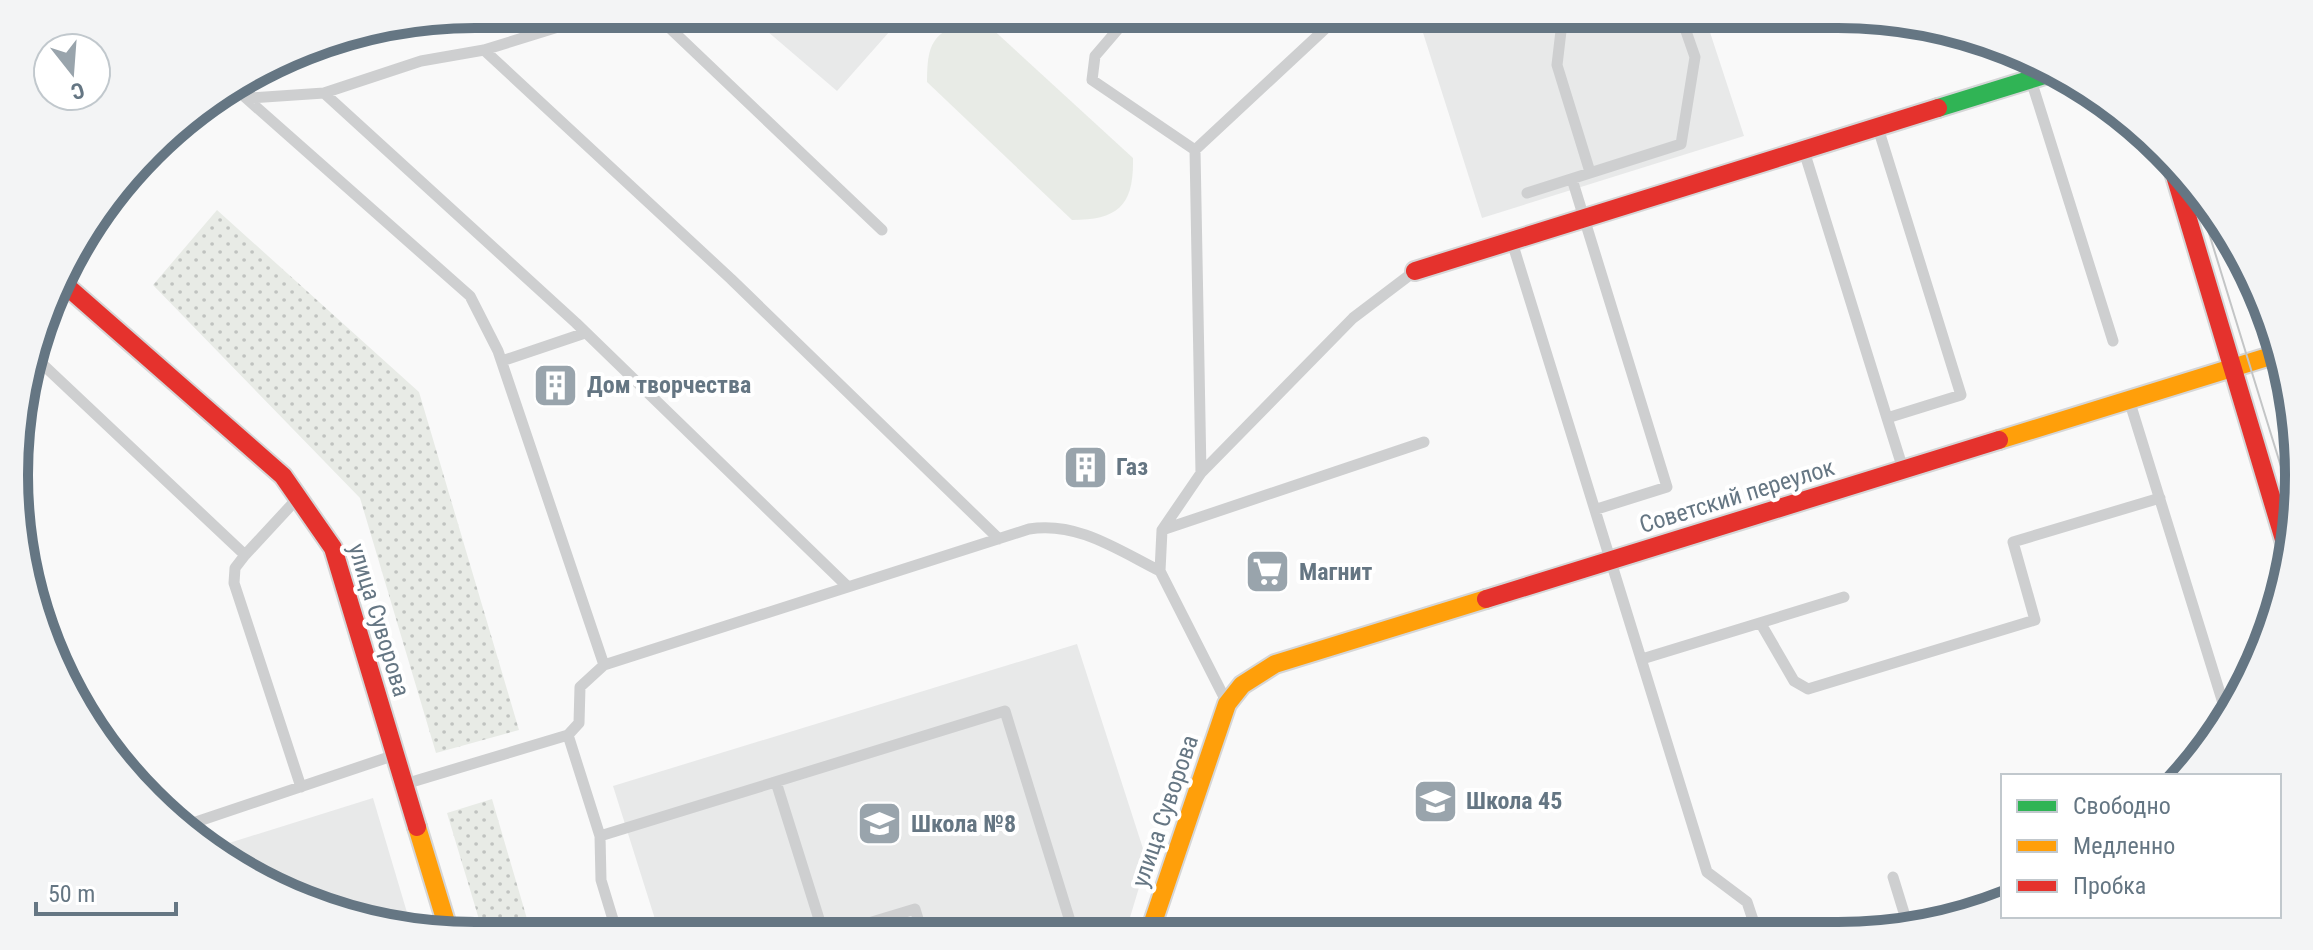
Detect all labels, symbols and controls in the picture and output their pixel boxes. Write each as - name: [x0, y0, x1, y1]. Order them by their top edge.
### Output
- north arrow: [32, 32, 112, 112]
- text: С: [68, 77, 87, 104]
- building icon: Дом творчества: [532, 361, 580, 409]
- place label: Дом творчества: [587, 371, 751, 399]
- building icon: Газ: [1061, 443, 1109, 491]
- place label: Газ: [1116, 453, 1148, 481]
- street label: Советский переулок: [1636, 453, 1838, 539]
- street label: улица Суворова: [342, 540, 416, 700]
- supermarket icon: Магнит: [1244, 548, 1292, 596]
- place label: Магнит: [1299, 558, 1372, 586]
- street label: улица Суворова: [1126, 731, 1204, 891]
- legend: [2001, 774, 2281, 918]
- school or university icon: Школа 45: [1411, 777, 1459, 825]
- place label: Школа 45: [1466, 787, 1562, 815]
- text: Свободно: [2073, 792, 2171, 820]
- school or university icon: Школа №8: [856, 800, 904, 848]
- place label: Школа №8: [911, 810, 1016, 838]
- text: Медленно: [2073, 832, 2175, 860]
- scale bar: [36, 866, 176, 916]
- text: Пробка: [2073, 872, 2146, 900]
- text: 50 m: [48, 880, 95, 908]

